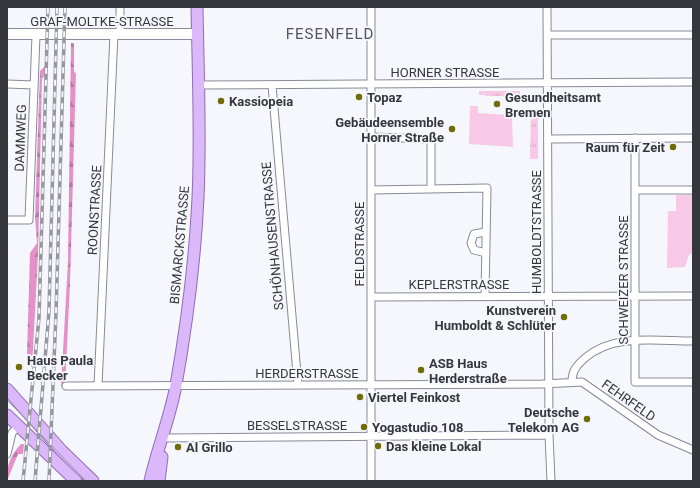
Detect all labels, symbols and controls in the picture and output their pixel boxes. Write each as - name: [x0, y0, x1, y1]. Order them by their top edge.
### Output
- street label: GRAF-MOLTKE-STRASSE: [30, 14, 174, 29]
- district label: FESENFELD: [286, 25, 374, 43]
- street label: HORNER STRASSE: [391, 65, 499, 80]
- place label: Topaz: [367, 90, 403, 105]
- place label: Gesundheitsamt Bremen: [505, 90, 601, 120]
- marker: Topaz: [354, 92, 364, 102]
- place label: Kassiopeia: [229, 94, 293, 109]
- marker: Kassiopeia: [216, 96, 226, 106]
- marker: Gesundheitsamt Bremen: [492, 99, 502, 109]
- street label: DAMMWEG: [12, 104, 29, 172]
- place label: Gebäudeensemble Horner Straße: [335, 115, 444, 145]
- marker: Gebäudeensemble Horner Straße: [447, 124, 457, 134]
- place label: Raum für Zeit: [585, 140, 666, 155]
- marker: Raum für Zeit: [668, 142, 678, 152]
- street label: SCHÖNHAUSENSTRASSE: [259, 161, 286, 311]
- street label: ROONSTRASSE: [85, 165, 104, 255]
- street label: HUMBOLDTSTRASSE: [529, 170, 544, 294]
- street label: BISMARCKSTRASSE: [167, 185, 192, 305]
- street label: FELDSTRASSE: [352, 202, 367, 286]
- street label: SCHWEIZER STRASSE: [616, 215, 631, 345]
- street label: KEPLERSTRASSE: [409, 277, 509, 292]
- place label: Kunstverein Humboldt & Schlüter: [434, 303, 556, 333]
- marker: Kunstverein Humboldt & Schlüter: [559, 312, 569, 322]
- place label: Haus Paula Becker: [27, 353, 93, 383]
- place label: ASB Haus Herderstraße: [429, 356, 507, 386]
- marker: Haus Paula Becker: [14, 362, 24, 372]
- marker: ASB Haus Herderstraße: [416, 365, 426, 375]
- street label: HERDERSTRASSE: [255, 366, 359, 381]
- street label: FEHRFELD: [599, 376, 658, 424]
- place label: Viertel Feinkost: [368, 390, 461, 405]
- marker: Viertel Feinkost: [355, 392, 365, 402]
- place label: Deutsche Telekom AG: [508, 405, 579, 435]
- marker: Deutsche Telekom AG: [582, 414, 592, 424]
- street label: BESSELSTRASSE: [247, 418, 347, 433]
- place label: Yogastudio 108: [372, 420, 463, 435]
- marker: Yogastudio 108: [359, 422, 369, 432]
- place label: Das kleine Lokal: [386, 439, 481, 454]
- place label: Al Grillo: [186, 440, 233, 455]
- marker: Das kleine Lokal: [373, 441, 383, 451]
- marker: Al Grillo: [173, 442, 183, 452]

